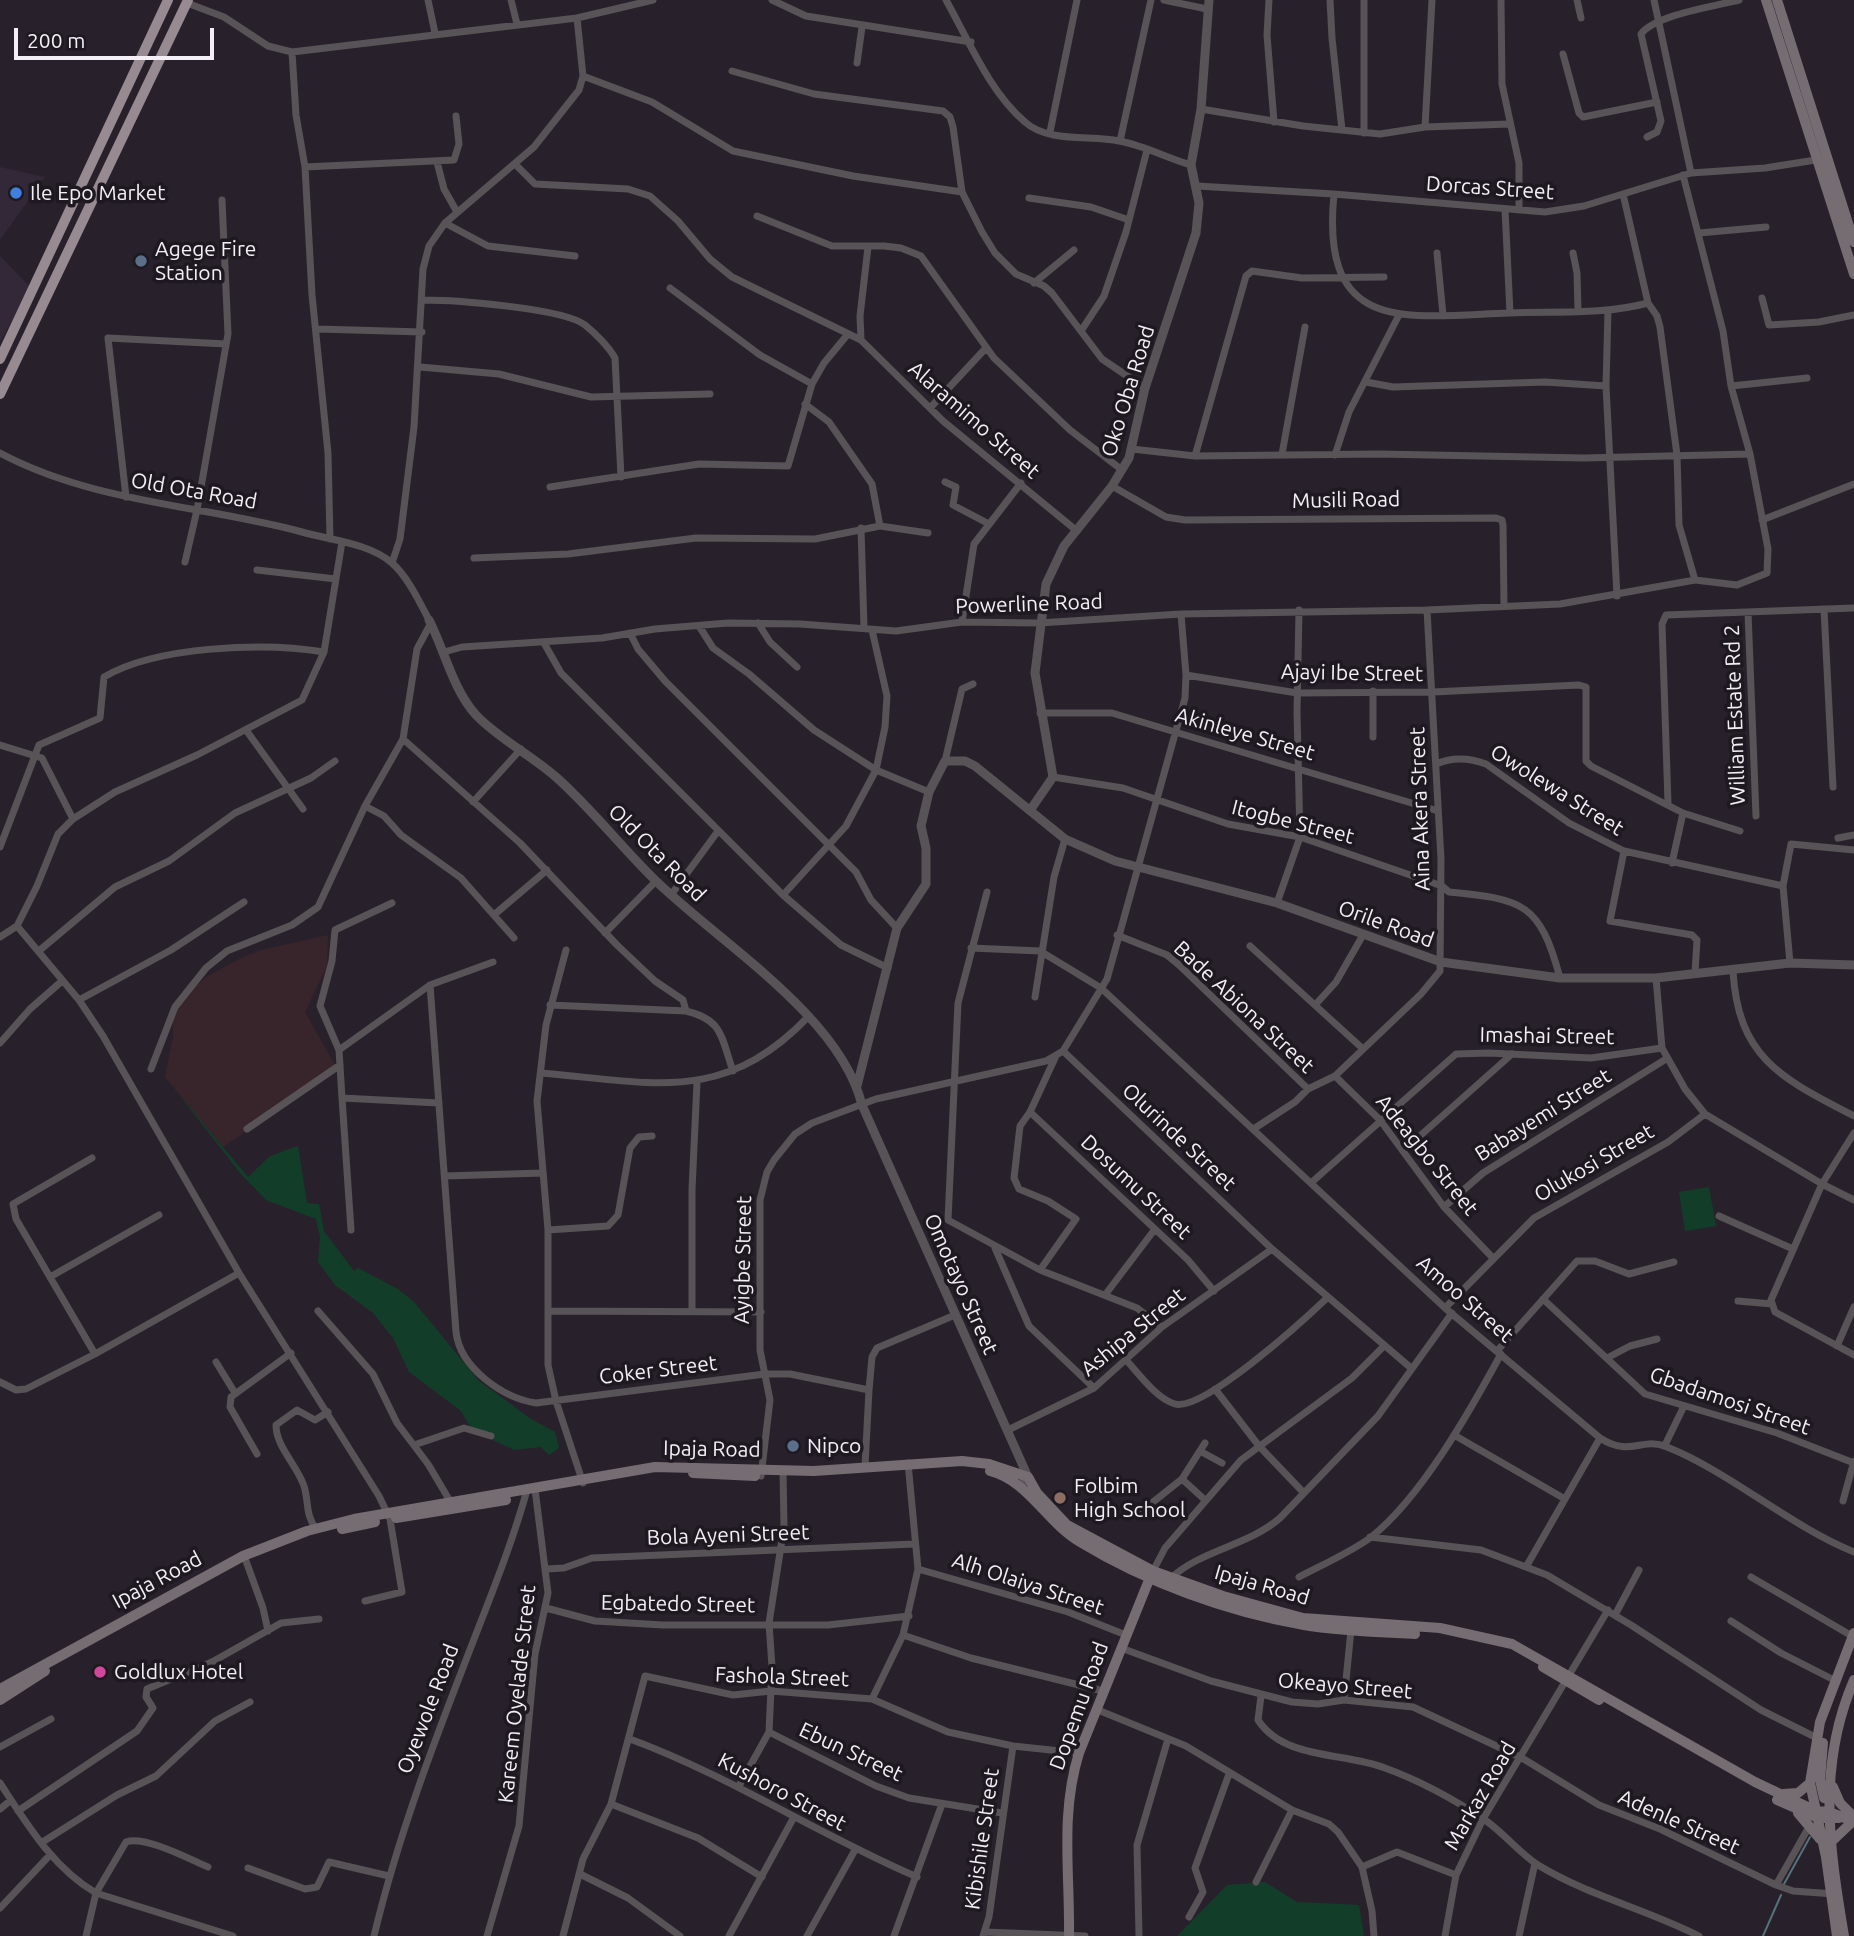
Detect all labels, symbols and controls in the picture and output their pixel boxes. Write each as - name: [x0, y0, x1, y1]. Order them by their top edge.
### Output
- scale bar: [18, 14, 217, 58]
- text: 200 m: [27, 28, 85, 52]
- street label: Dorcas Street: [1425, 171, 1555, 205]
- place label: Ile Epo Market: [30, 180, 166, 206]
- marker: Ile Epo Market: [8, 185, 24, 201]
- place label: Agege Fire Station: [155, 236, 256, 286]
- marker: Agege Fire Station: [133, 253, 149, 269]
- street label: Oko Oba Road: [1096, 322, 1160, 460]
- street label: Alaramimo Street: [903, 356, 1045, 484]
- street label: Old Ota Road: [129, 468, 259, 514]
- street label: Musili Road: [1292, 486, 1400, 514]
- street label: Powerline Road: [955, 589, 1103, 619]
- street label: William Estate Rd 2: [1719, 624, 1751, 806]
- street label: Ajayi Ibe Street: [1281, 659, 1423, 687]
- street label: Akinleye Street: [1173, 702, 1317, 766]
- street label: Aina Akera Street: [1405, 727, 1435, 891]
- street label: Owolewa Street: [1486, 739, 1628, 841]
- street label: Itogbe Street: [1229, 795, 1357, 849]
- street label: Old Ota Road: [603, 799, 711, 907]
- street label: Orile Road: [1335, 895, 1437, 953]
- street label: Bade Abiona Street: [1169, 936, 1319, 1078]
- street label: Imashai Street: [1479, 1022, 1615, 1050]
- street label: Babayemi Street: [1470, 1063, 1616, 1167]
- street label: Olurinde Street: [1117, 1078, 1241, 1196]
- street label: Adeagbo Street: [1371, 1089, 1483, 1221]
- street label: Olukosi Street: [1530, 1119, 1658, 1207]
- street label: Dosumu Street: [1076, 1129, 1196, 1245]
- street label: Ayigbe Street: [729, 1196, 757, 1324]
- street label: Omotayo Street: [919, 1210, 1003, 1358]
- street label: Amoo Street: [1412, 1250, 1518, 1348]
- street label: Ashipa Street: [1076, 1282, 1190, 1382]
- street label: Coker Street: [598, 1350, 718, 1390]
- street label: Gbadamosi Street: [1646, 1362, 1814, 1440]
- place label: Nipco: [807, 1433, 861, 1459]
- street label: Ipaja Road: [663, 1436, 761, 1462]
- marker: Nipco: [785, 1438, 801, 1454]
- place label: Folbim High School: [1074, 1473, 1185, 1523]
- marker: Folbim High School: [1052, 1490, 1068, 1506]
- street label: Bola Ayeni Street: [646, 1520, 810, 1550]
- street label: Ipaja Road: [108, 1546, 206, 1614]
- street label: Alh Olaiya Street: [949, 1548, 1107, 1620]
- street label: Ipaja Road: [1212, 1559, 1312, 1611]
- street label: Kareem Oyelade Street: [493, 1584, 541, 1804]
- street label: Egbatedo Street: [601, 1590, 755, 1618]
- street label: Dopemu Road: [1044, 1639, 1114, 1773]
- street label: Oyewole Road: [392, 1641, 464, 1777]
- place label: Goldlux Hotel: [114, 1659, 243, 1685]
- street label: Fashola Street: [714, 1662, 850, 1692]
- marker: Goldlux Hotel: [92, 1664, 108, 1680]
- street label: Okeayo Street: [1277, 1668, 1413, 1704]
- street label: Ebun Street: [795, 1717, 907, 1787]
- street label: Markaz Road: [1439, 1737, 1521, 1855]
- street label: Kushoro Street: [714, 1748, 850, 1836]
- street label: Kibishile Street: [960, 1767, 1004, 1911]
- street label: Adenle Street: [1614, 1784, 1744, 1860]

